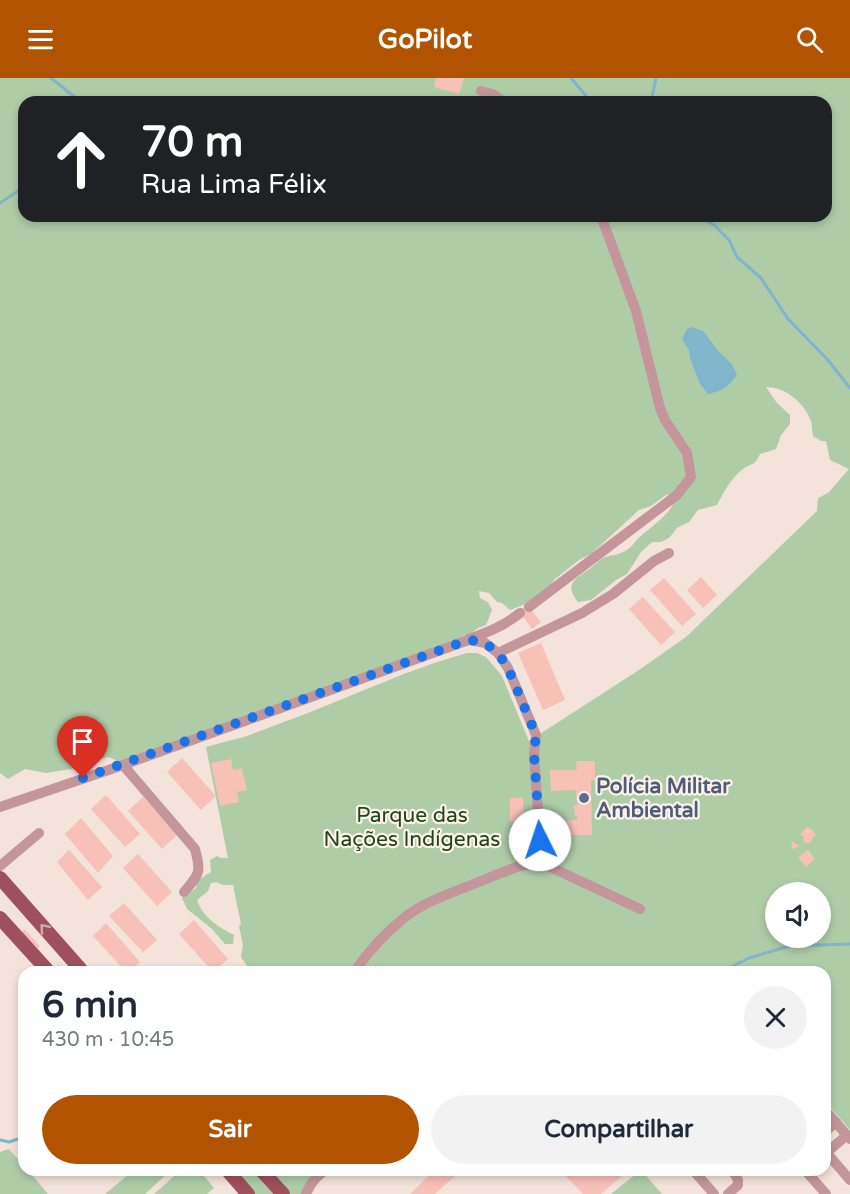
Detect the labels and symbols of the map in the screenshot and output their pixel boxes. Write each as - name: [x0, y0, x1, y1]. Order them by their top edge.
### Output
- pin: [57, 716, 108, 778]
- place label: Polícia Militar Ambiental: [596, 774, 731, 823]
- marker: Polícia Militar Ambiental: [577, 791, 591, 805]
- park label: Parque das Nações Indígenas: [324, 803, 500, 852]
- position arrow: [508, 808, 572, 872]
- one-way arrow: [40, 924, 51, 935]

